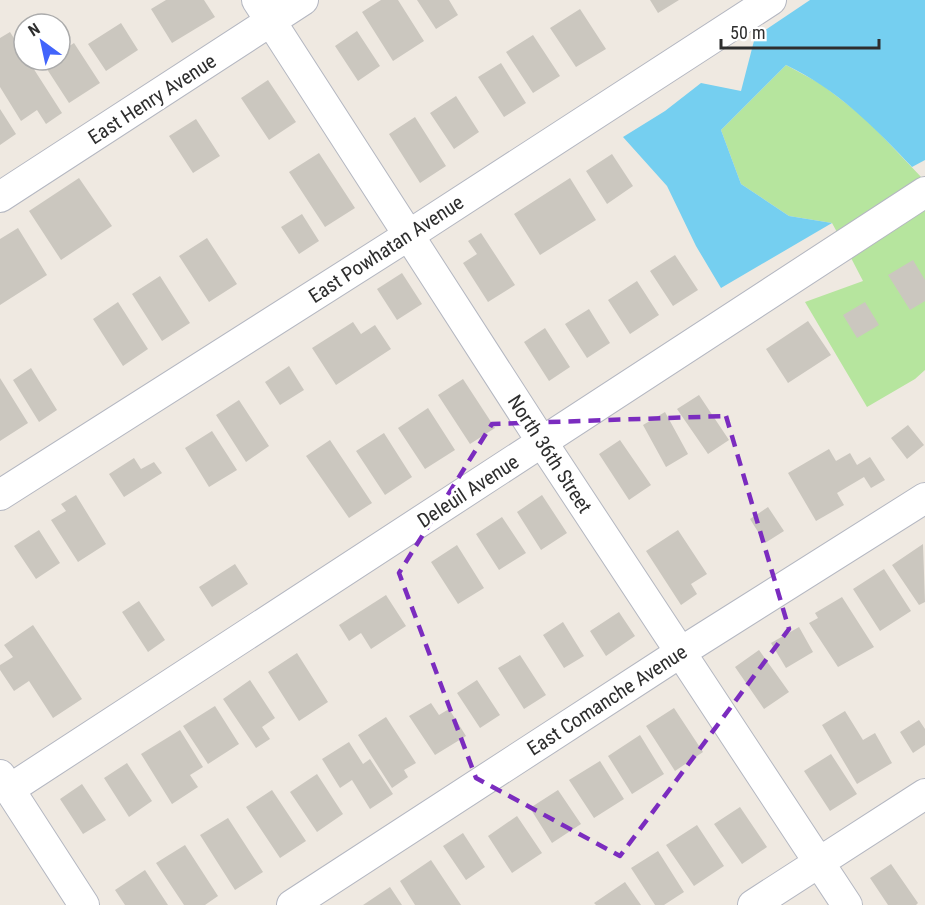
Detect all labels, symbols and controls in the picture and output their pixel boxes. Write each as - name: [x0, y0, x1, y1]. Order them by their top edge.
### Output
- north arrow: [12, 12, 72, 72]
- scale bar: [721, 12, 878, 50]
- text: N: [25, 19, 43, 40]
- text: 50 m: [730, 22, 765, 43]
- street label: East Henry Avenue: [84, 49, 220, 149]
- street label: East Powhatan Avenue: [304, 190, 468, 308]
- street label: North 36th Street: [503, 390, 597, 518]
- street label: Deleuil Avenue: [413, 449, 523, 533]
- street label: East Comanche Avenue: [523, 639, 691, 761]

